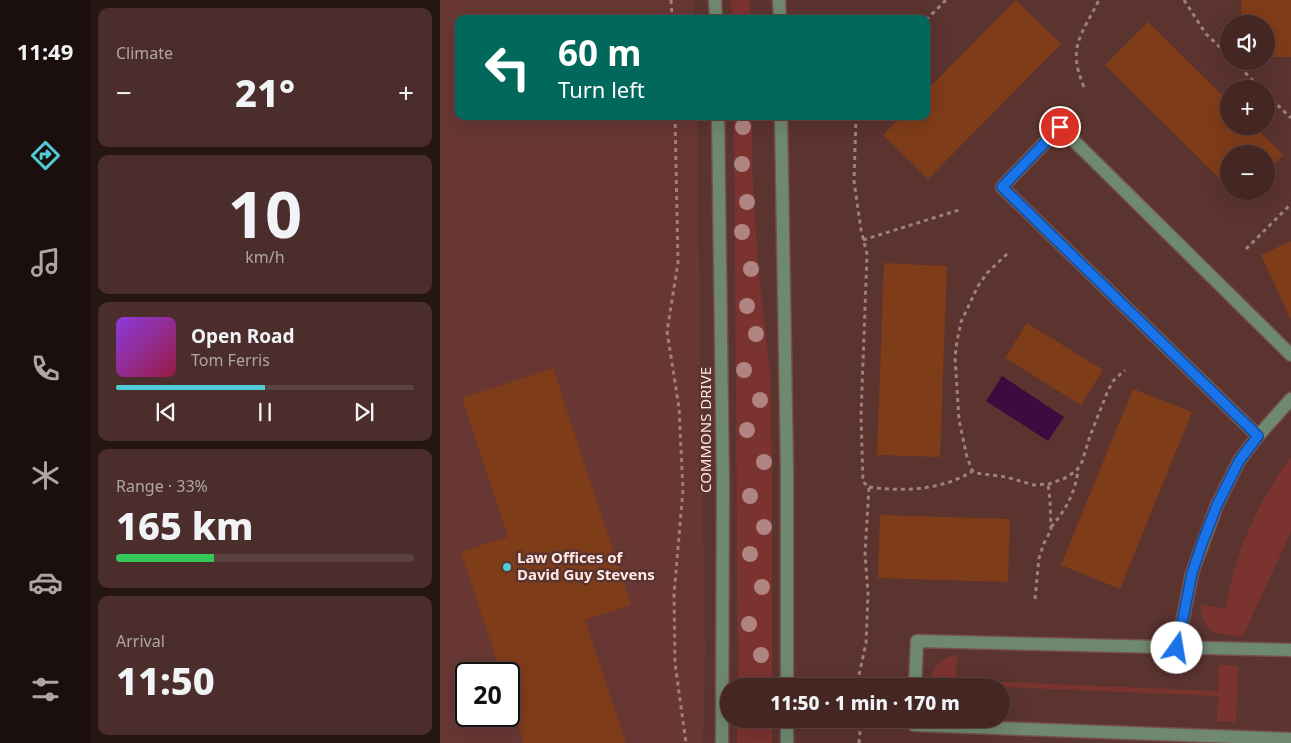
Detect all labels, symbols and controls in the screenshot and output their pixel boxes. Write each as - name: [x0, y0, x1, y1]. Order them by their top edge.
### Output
- map controls: [1220, 15, 1275, 200]
- button: sound: [1220, 15, 1275, 70]
- text: 60 m: [558, 29, 641, 76]
- icon: left: [475, 35, 540, 100]
- text: 11:49: [17, 36, 73, 66]
- text: Climate: [116, 42, 173, 64]
- text: 21°: [235, 66, 295, 118]
- text: −: [116, 73, 132, 111]
- text: +: [398, 73, 414, 111]
- text: Turn left: [558, 74, 645, 104]
- button: +: [1220, 80, 1275, 135]
- pin: [1039, 106, 1081, 148]
- icon: arrive: [1046, 113, 1074, 141]
- icon: directions: [28, 138, 63, 173]
- button: −: [1220, 145, 1275, 200]
- text: 10: [228, 169, 302, 257]
- icon: music: [28, 245, 63, 280]
- text: km/h: [245, 246, 285, 268]
- text: Open Road: [191, 323, 294, 349]
- text: Tom Ferris: [191, 349, 270, 371]
- icon: phone: [28, 351, 63, 386]
- street label: COMMONS DRIVE: [695, 367, 715, 493]
- icon: previous: [152, 398, 180, 426]
- icon: pause: [251, 398, 279, 426]
- icon: next: [350, 398, 378, 426]
- icon: climate: [28, 458, 63, 493]
- text: Range · 33%: [116, 475, 208, 497]
- text: 165 km: [116, 499, 254, 551]
- place label: Law Offices of David Guy Stevens: [517, 547, 655, 584]
- marker: Law Offices of David Guy Stevens: [501, 561, 513, 573]
- icon: car: [28, 565, 63, 600]
- position arrow: [1150, 621, 1202, 673]
- text: Arrival: [116, 630, 165, 652]
- text: 11:50: [116, 654, 215, 706]
- speed limit sign: 20: [455, 662, 520, 727]
- icon: filters: [28, 672, 63, 707]
- text: 11:50 · 1 min · 170 m: [770, 690, 960, 716]

